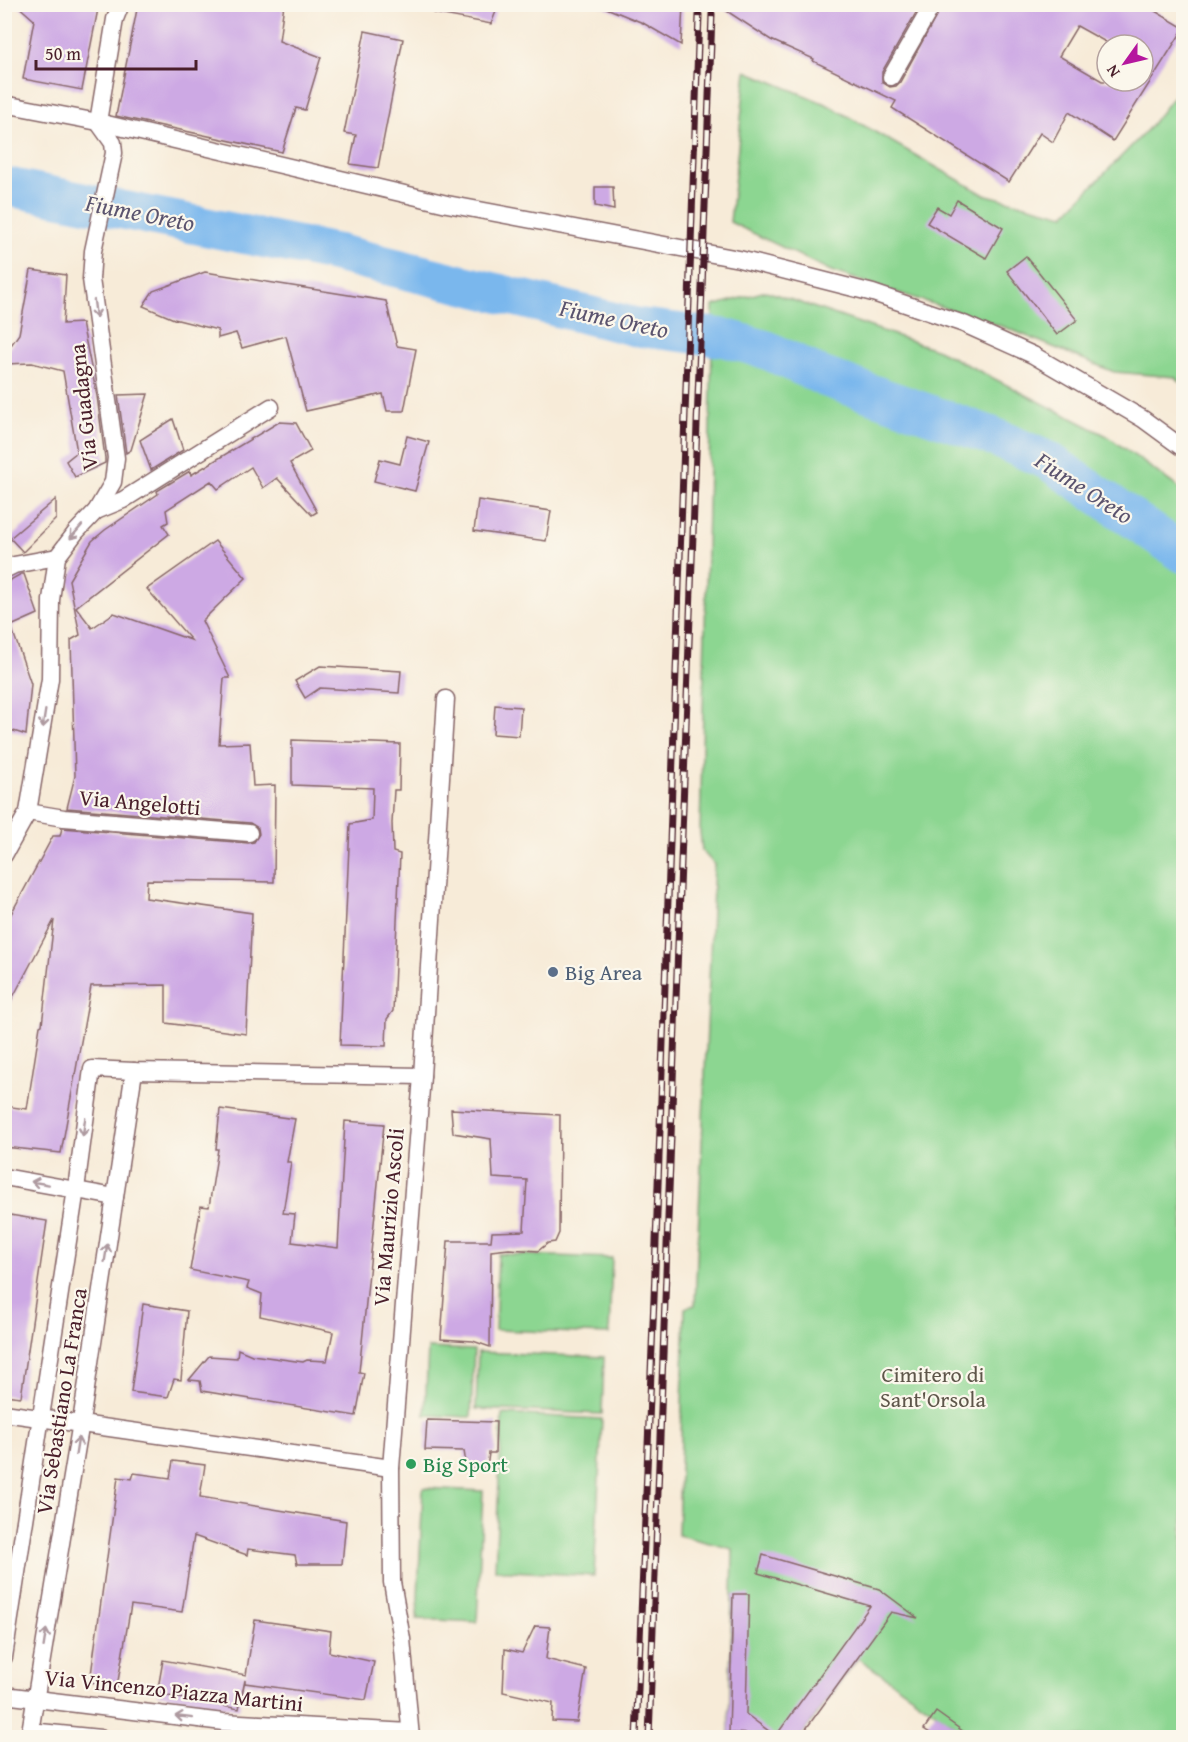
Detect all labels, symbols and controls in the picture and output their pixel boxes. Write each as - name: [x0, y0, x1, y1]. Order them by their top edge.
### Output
- scale bar: [36, 33, 196, 71]
- north arrow: [1095, 33, 1155, 93]
- text: 50 m: [45, 40, 81, 67]
- text: N: [1099, 60, 1126, 83]
- water label: Fiume Oreto: [82, 185, 198, 240]
- water label: Fiume Oreto: [555, 290, 672, 347]
- one-way arrow: [89, 298, 100, 318]
- street label: Via Guadagna: [60, 342, 106, 472]
- water label: Fiume Oreto: [1028, 442, 1140, 532]
- one-way arrow: [70, 524, 83, 540]
- one-way arrow: [38, 709, 49, 729]
- street label: Via Angelotti: [78, 781, 202, 823]
- place label: Big Area: [565, 956, 643, 988]
- marker: Big Area: [546, 965, 560, 979]
- one-way arrow: [79, 1116, 90, 1136]
- street label: Via Maurizio Ascoli: [364, 1127, 412, 1307]
- one-way arrow: [31, 1177, 50, 1188]
- one-way arrow: [101, 1244, 112, 1264]
- street label: Via Sebastiano La Franca: [27, 1285, 95, 1516]
- park label: Cimitero di Sant'Orsola: [880, 1358, 987, 1415]
- one-way arrow: [71, 1437, 82, 1456]
- place label: Big Sport: [423, 1448, 508, 1480]
- marker: Big Sport: [404, 1457, 418, 1471]
- one-way arrow: [40, 1629, 51, 1649]
- street label: Via Vincenzo Piazza Martini: [43, 1661, 305, 1719]
- one-way arrow: [175, 1711, 195, 1722]

